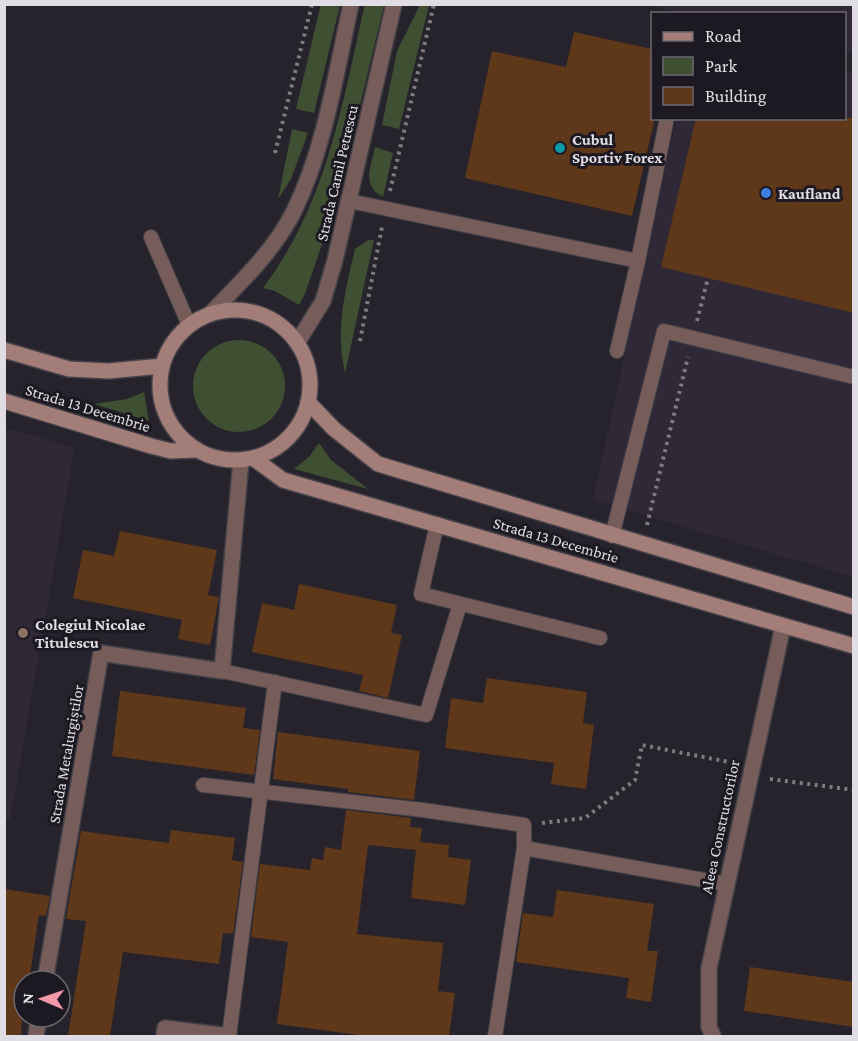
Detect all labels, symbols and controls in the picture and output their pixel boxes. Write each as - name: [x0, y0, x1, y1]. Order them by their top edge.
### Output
- legend: [651, 12, 846, 120]
- text: Road: [705, 26, 742, 46]
- text: Park: [705, 56, 737, 76]
- text: Building: [705, 86, 767, 106]
- street label: Strada Camil Petrescu: [313, 103, 361, 243]
- place label: Cubul Sportiv Forex: [572, 131, 663, 166]
- marker: Cubul Sportiv Forex: [553, 141, 567, 155]
- place label: Kaufland: [778, 185, 841, 202]
- marker: Kaufland: [759, 186, 773, 200]
- street label: Strada 13 Decembrie: [24, 381, 152, 435]
- street label: Strada 13 Decembrie: [491, 514, 621, 566]
- place label: Colegiul Nicolae Titulescu: [35, 616, 146, 651]
- marker: Colegiul Nicolae Titulescu: [16, 626, 30, 640]
- street label: Strada Metalurgiștilor: [45, 683, 89, 825]
- street label: Aleea Constructorilor: [697, 758, 743, 896]
- north arrow: [12, 969, 72, 1029]
- text: N: [19, 993, 36, 1004]

